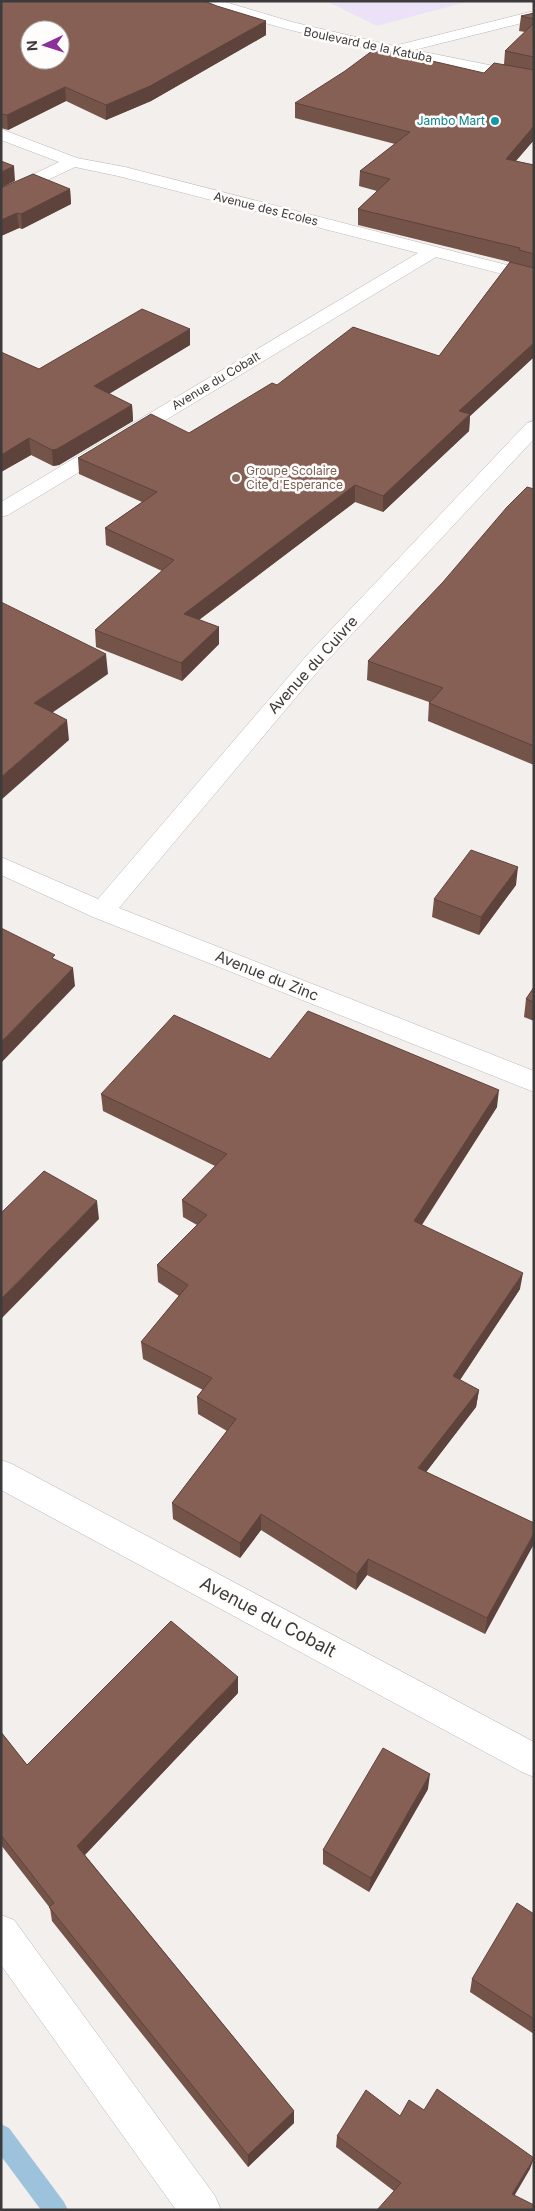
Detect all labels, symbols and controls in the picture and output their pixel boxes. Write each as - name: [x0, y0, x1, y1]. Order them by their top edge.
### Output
- north arrow: [20, 20, 70, 70]
- street label: Boulevard de la Katuba: [302, 24, 434, 65]
- text: N: [23, 40, 40, 52]
- place label: Jambo Mart: [417, 113, 485, 128]
- marker: Jambo Mart: [489, 115, 501, 127]
- street label: Avenue des Ecoles: [212, 188, 320, 229]
- street label: Avenue du Cobalt: [169, 348, 263, 413]
- place label: Groupe Scolaire Cite d'Esperance: [246, 463, 343, 492]
- marker: Groupe Scolaire Cite d'Esperance: [230, 472, 242, 484]
- street label: Avenue du Cuivre: [264, 612, 362, 718]
- street label: Avenue du Zinc: [213, 946, 322, 1005]
- street label: Avenue du Cobalt: [197, 1572, 340, 1661]

